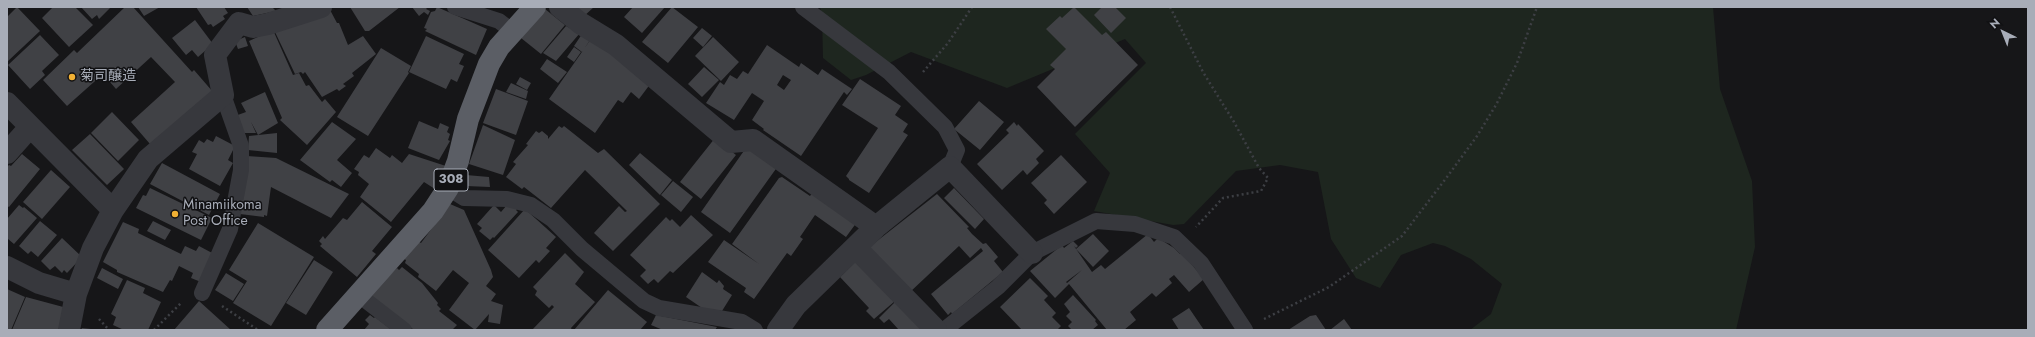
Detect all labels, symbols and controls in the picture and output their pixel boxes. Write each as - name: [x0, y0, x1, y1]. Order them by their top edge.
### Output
- north arrow: [1983, 12, 2023, 52]
- text: N: [1986, 14, 2003, 32]
- place label: 菊司醸造: [80, 69, 136, 85]
- marker: 菊司醸造: [67, 72, 77, 82]
- road number: 308: [434, 169, 468, 191]
- place label: Minamiikoma Post Office: [183, 198, 262, 230]
- marker: Minamiikoma Post Office: [170, 209, 180, 219]

